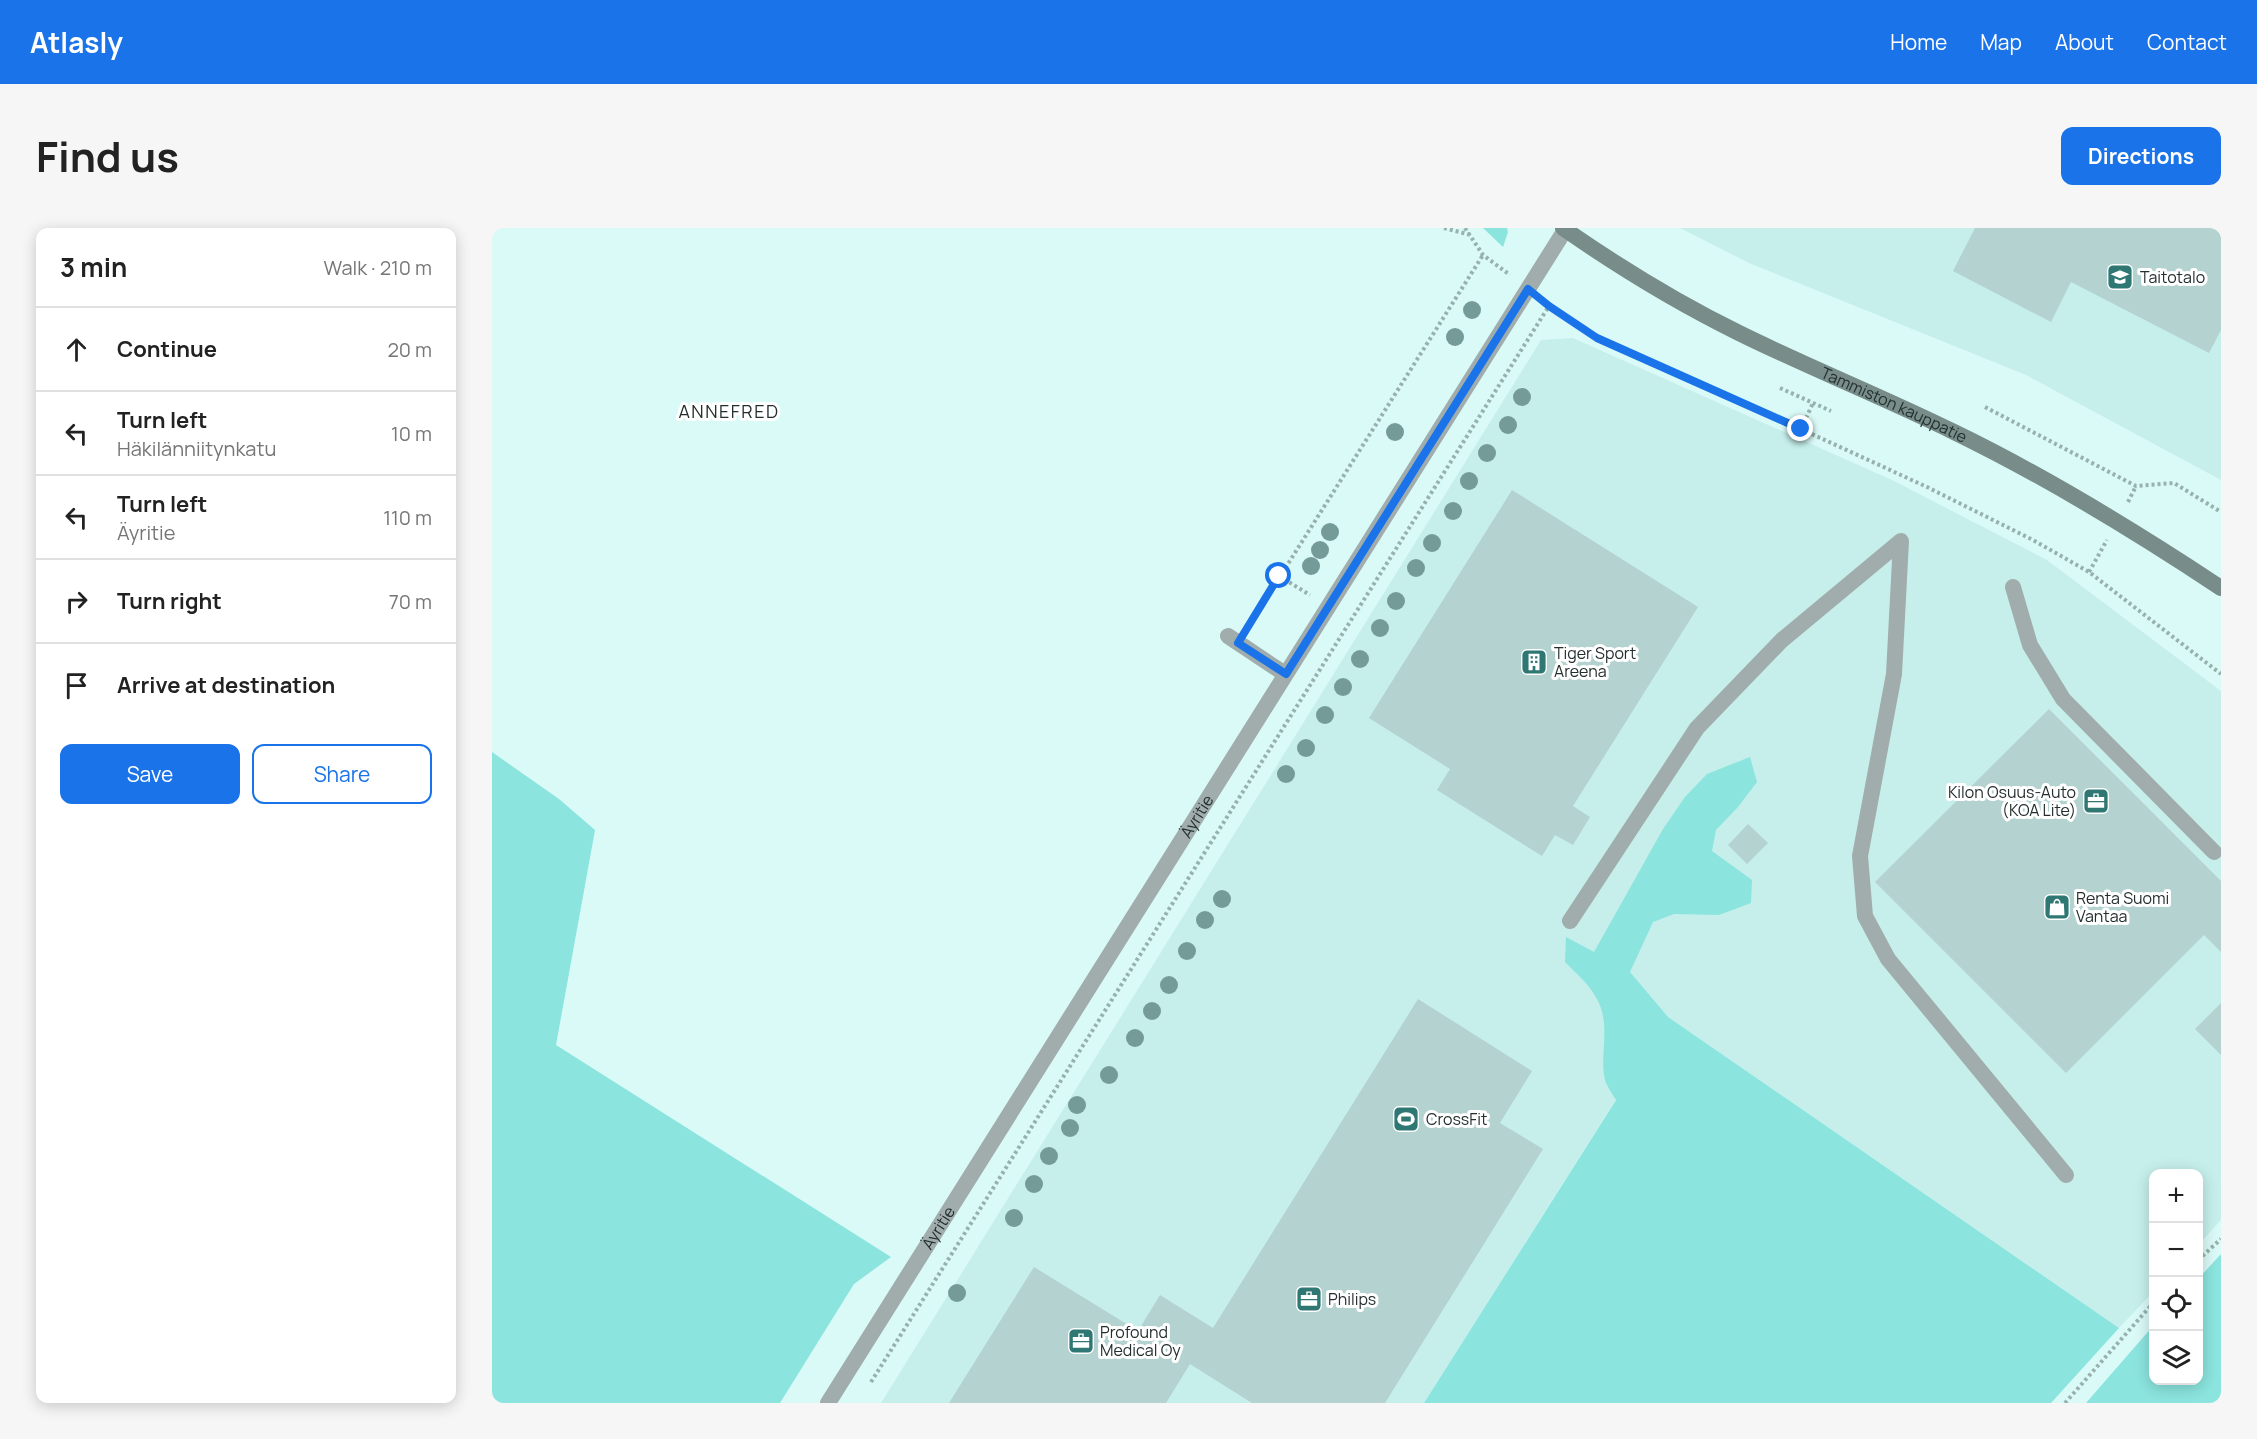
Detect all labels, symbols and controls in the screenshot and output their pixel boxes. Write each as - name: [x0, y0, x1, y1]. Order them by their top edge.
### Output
- text: Atlasly: [30, 23, 123, 61]
- text: Home: [1890, 28, 1947, 56]
- text: Map: [1980, 28, 2022, 56]
- text: About: [2055, 28, 2114, 56]
- text: Contact: [2147, 28, 2227, 56]
- text: Find us: [36, 127, 179, 185]
- button: Directions: [2061, 127, 2221, 185]
- text: 3 min: [60, 249, 127, 285]
- text: Walk · 210 m: [324, 254, 432, 281]
- school or university icon: Taitotalo: [2105, 262, 2135, 292]
- place label: Taitotalo: [2140, 266, 2205, 288]
- icon: ahead: [60, 333, 93, 366]
- text: Continue: [117, 334, 217, 364]
- text: 20 m: [387, 336, 432, 363]
- street label: Tammiston kauppatie: [1818, 362, 1971, 448]
- district label: ANNEFRED: [678, 399, 780, 423]
- text: Turn left: [117, 405, 207, 435]
- route end: [1787, 415, 1813, 441]
- icon: left: [60, 417, 93, 450]
- text: 10 m: [391, 420, 432, 447]
- text: Häkilänniitynkatu: [117, 435, 276, 462]
- text: Turn left: [117, 489, 207, 519]
- icon: left: [60, 501, 93, 534]
- text: 110 m: [383, 504, 432, 531]
- text: Äyritie: [117, 519, 175, 546]
- route start: [1265, 562, 1291, 588]
- icon: right: [60, 585, 93, 618]
- text: Turn right: [117, 586, 222, 616]
- text: 70 m: [389, 588, 432, 615]
- place label: Tiger Sport Areena: [1554, 642, 1636, 682]
- building icon: Tiger Sport Areena: [1519, 647, 1549, 677]
- icon: arrive: [60, 669, 93, 702]
- text: Arrive at destination: [117, 670, 335, 700]
- button: Save: [60, 744, 240, 804]
- button: Share: [252, 744, 432, 804]
- place label: Kilon Osuus-Auto (KOA Lite): [1948, 781, 2076, 821]
- office icon: Kilon Osuus-Auto (KOA Lite): [2081, 786, 2111, 816]
- street label: Äyritie: [1175, 791, 1218, 842]
- place label: Renta Suomi Vantaa: [2076, 887, 2169, 927]
- shop icon: Renta Suomi Vantaa: [2042, 892, 2072, 922]
- sports icon: CrossFit: [1391, 1104, 1421, 1134]
- place label: CrossFit: [1426, 1108, 1487, 1130]
- map controls: [2149, 1169, 2203, 1385]
- button: +: [2149, 1169, 2203, 1223]
- street label: Äyritie: [916, 1202, 960, 1253]
- button: −: [2149, 1223, 2203, 1277]
- button: locate: [2149, 1277, 2203, 1331]
- office icon: Philips: [1294, 1284, 1324, 1314]
- place label: Philips: [1328, 1288, 1376, 1310]
- place label: Profound Medical Oy: [1100, 1321, 1181, 1361]
- office icon: Profound Medical Oy: [1066, 1326, 1096, 1356]
- button: layers: [2149, 1331, 2203, 1385]

